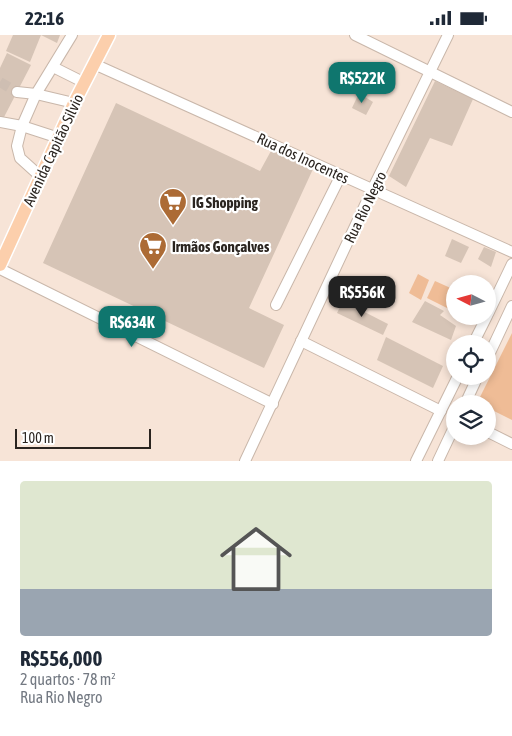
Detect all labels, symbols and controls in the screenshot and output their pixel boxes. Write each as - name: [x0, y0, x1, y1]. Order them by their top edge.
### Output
- text: 22:16: [25, 7, 64, 29]
- pin: R$522K: [321, 62, 403, 104]
- text: R$522K: [339, 69, 385, 87]
- street label: Avenida Capitão Silvio: [20, 91, 86, 209]
- street label: Rua dos Inocentes: [254, 129, 352, 187]
- street label: Rua Rio Negro: [340, 168, 390, 246]
- supermarket icon: IG Shopping: [158, 187, 188, 226]
- place label: IG Shopping: [192, 194, 258, 211]
- supermarket icon: Irmãos Gonçalves: [138, 231, 168, 270]
- place label: Irmãos Gonçalves: [172, 238, 270, 255]
- pin: R$556K: [321, 275, 403, 318]
- north arrow: [446, 275, 496, 325]
- map controls: [446, 275, 496, 445]
- text: R$556K: [339, 283, 385, 301]
- pin: R$634K: [91, 305, 173, 348]
- text: R$634K: [109, 313, 155, 331]
- button: locate: [446, 335, 496, 385]
- button: layers: [446, 395, 496, 445]
- scale bar: [15, 426, 151, 449]
- text: 100 m: [22, 430, 54, 446]
- icon: home: [211, 514, 301, 604]
- text: R$556,000: [20, 646, 102, 670]
- text: 2 quartos · 78 m²: [20, 670, 116, 688]
- text: Rua Rio Negro: [20, 688, 103, 706]

